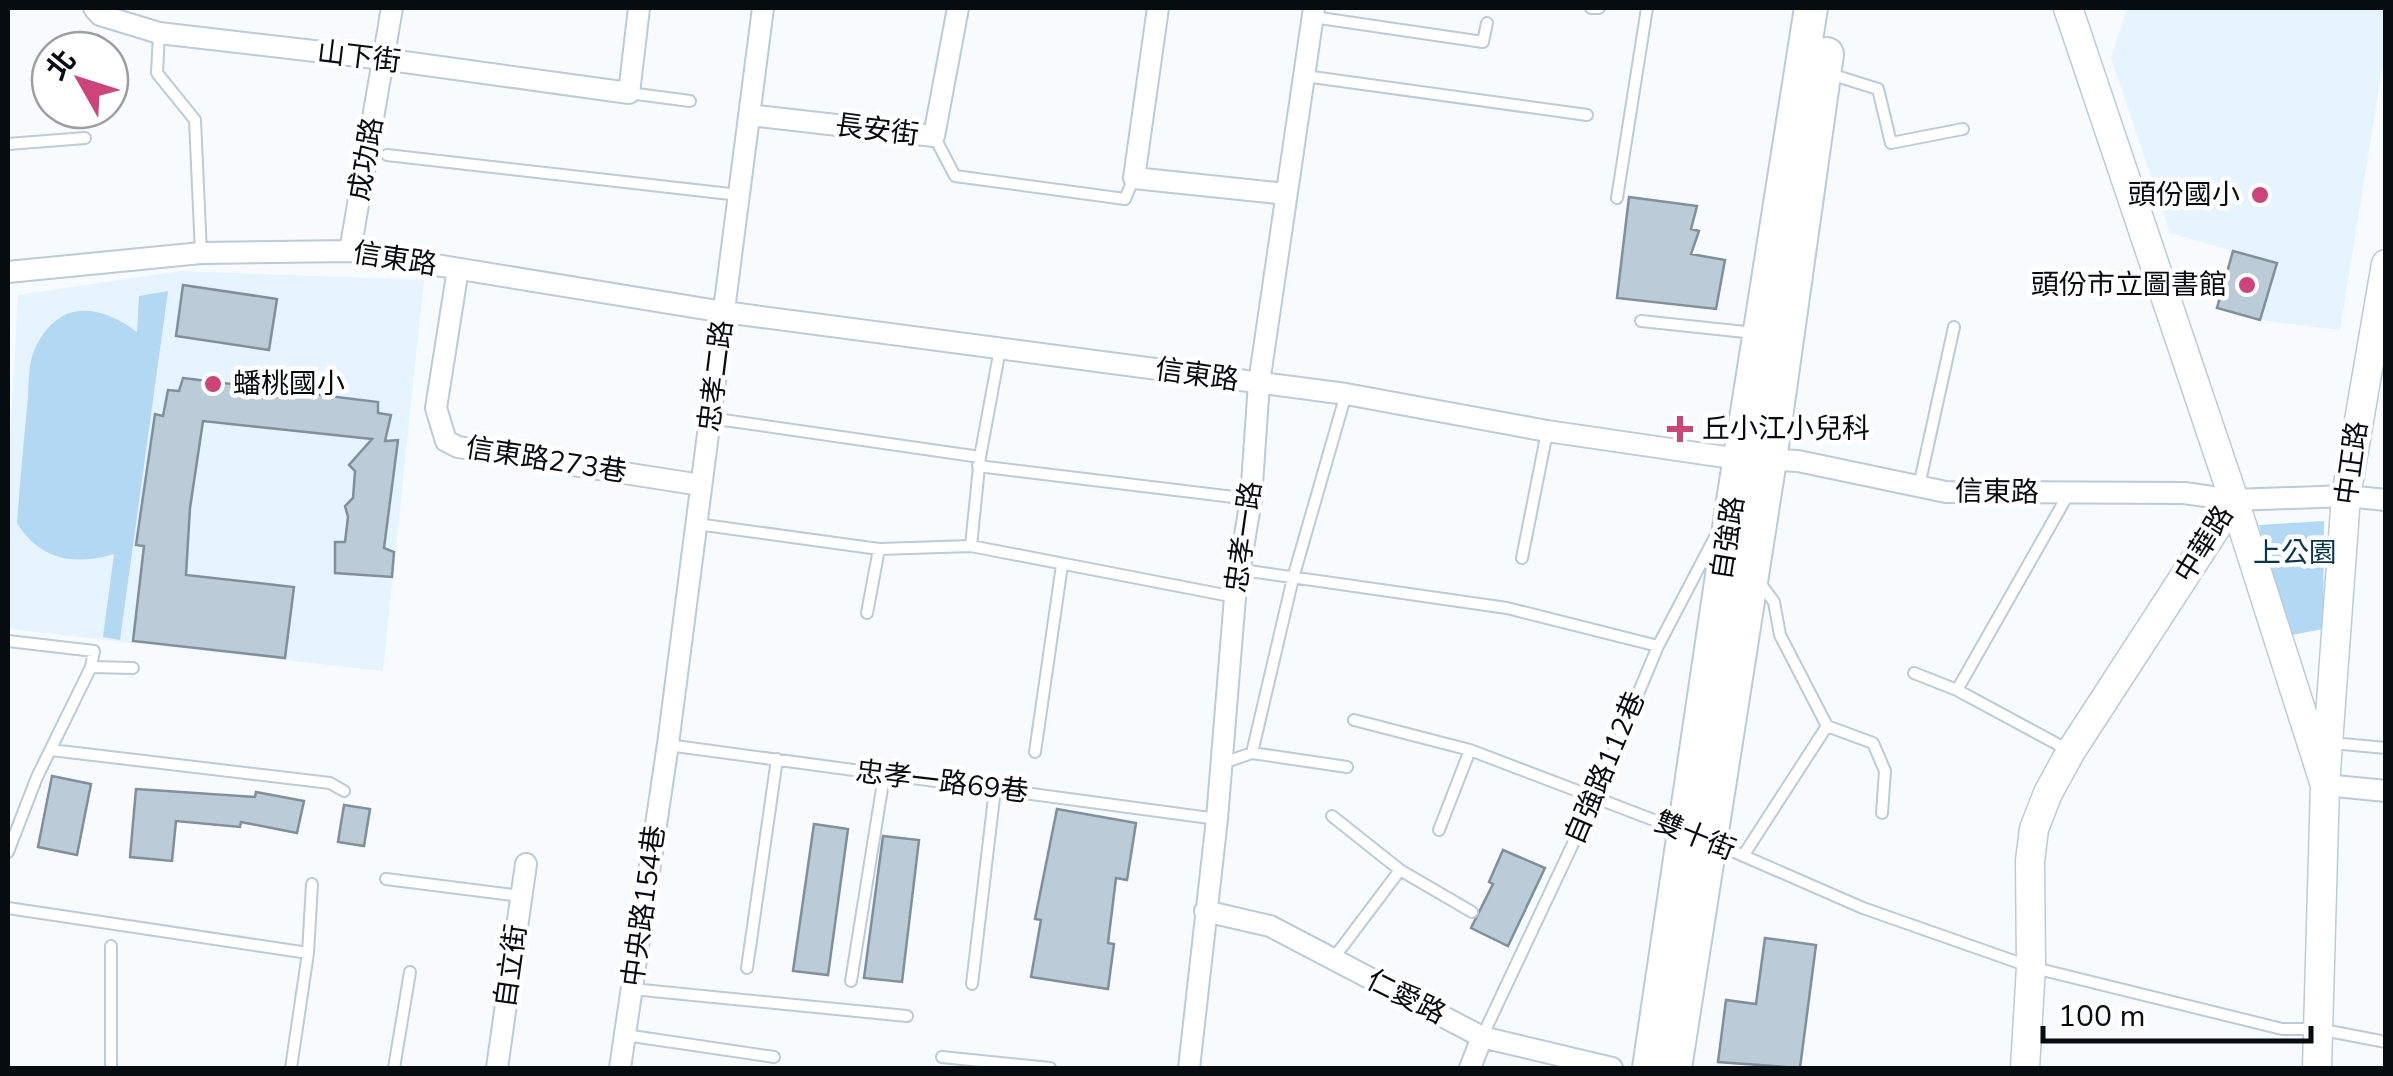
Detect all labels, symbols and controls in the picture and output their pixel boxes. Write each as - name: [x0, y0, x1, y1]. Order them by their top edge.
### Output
- north arrow: [30, 30, 130, 130]
- street label: 山下街: [315, 33, 403, 81]
- text: 北: [38, 42, 85, 88]
- street label: 長安街: [833, 106, 921, 154]
- street label: 成功路: [340, 114, 392, 204]
- place label: 頭份國小: [2128, 176, 2240, 214]
- marker: 頭份國小: [2249, 184, 2271, 206]
- street label: 信東路: [351, 234, 439, 284]
- place label: 頭份市立圖書館: [2031, 266, 2227, 304]
- marker: 頭份市立圖書館: [2236, 274, 2258, 296]
- street label: 忠孝二路: [690, 318, 742, 434]
- street label: 信東路: [1153, 350, 1241, 400]
- place label: 蟠桃國小: [233, 365, 345, 403]
- marker: 蟠桃國小: [202, 373, 224, 395]
- place label: 丘小江小兒科: [1702, 410, 1870, 448]
- marker: 丘小江小兒科: [1667, 416, 1693, 442]
- street label: 中正路: [2327, 419, 2377, 507]
- street label: 信東路273巷: [463, 429, 629, 491]
- street label: 信東路: [1955, 472, 2039, 512]
- street label: 忠孝一路: [1217, 479, 1271, 595]
- street label: 自強路: [1703, 494, 1753, 582]
- street label: 中華路: [2166, 498, 2242, 590]
- park label: 上公園: [2253, 534, 2337, 572]
- street label: 自強路112巷: [1556, 686, 1654, 850]
- street label: 忠孝一路69巷: [854, 753, 1030, 811]
- street label: 雙十街: [1649, 803, 1741, 869]
- street label: 中央路154巷: [614, 823, 674, 989]
- street label: 自立街: [486, 922, 536, 1010]
- street label: 仁愛路: [1360, 961, 1452, 1033]
- scale bar: [2043, 981, 2310, 1043]
- text: 100 m: [2058, 996, 2145, 1037]

